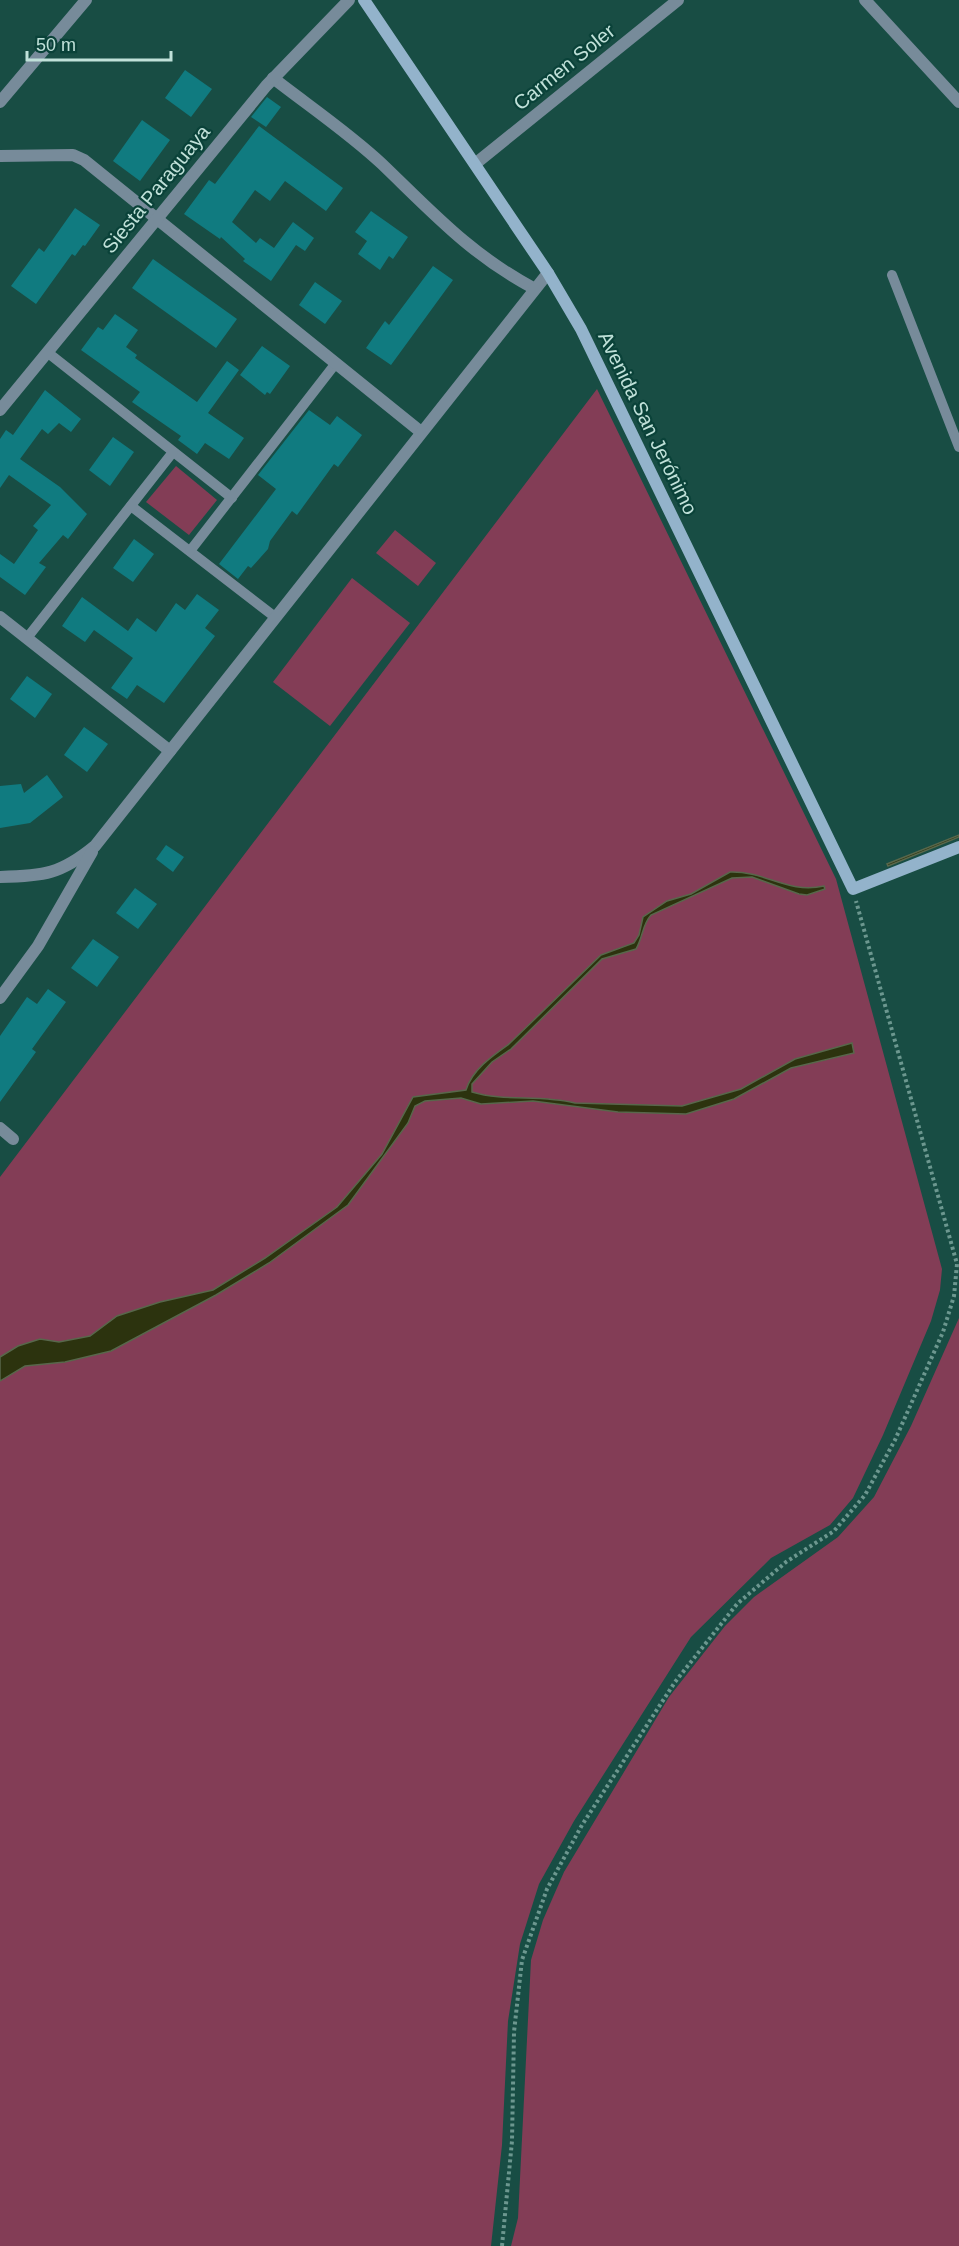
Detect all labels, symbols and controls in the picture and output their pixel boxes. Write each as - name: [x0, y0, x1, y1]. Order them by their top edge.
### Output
- street label: Carmen Soler: [509, 19, 619, 114]
- scale bar: [27, 24, 171, 62]
- text: 50 m: [36, 35, 76, 55]
- street label: Siesta Paraguaya: [98, 120, 215, 257]
- street label: Avenida San Jerónimo: [594, 328, 702, 518]

